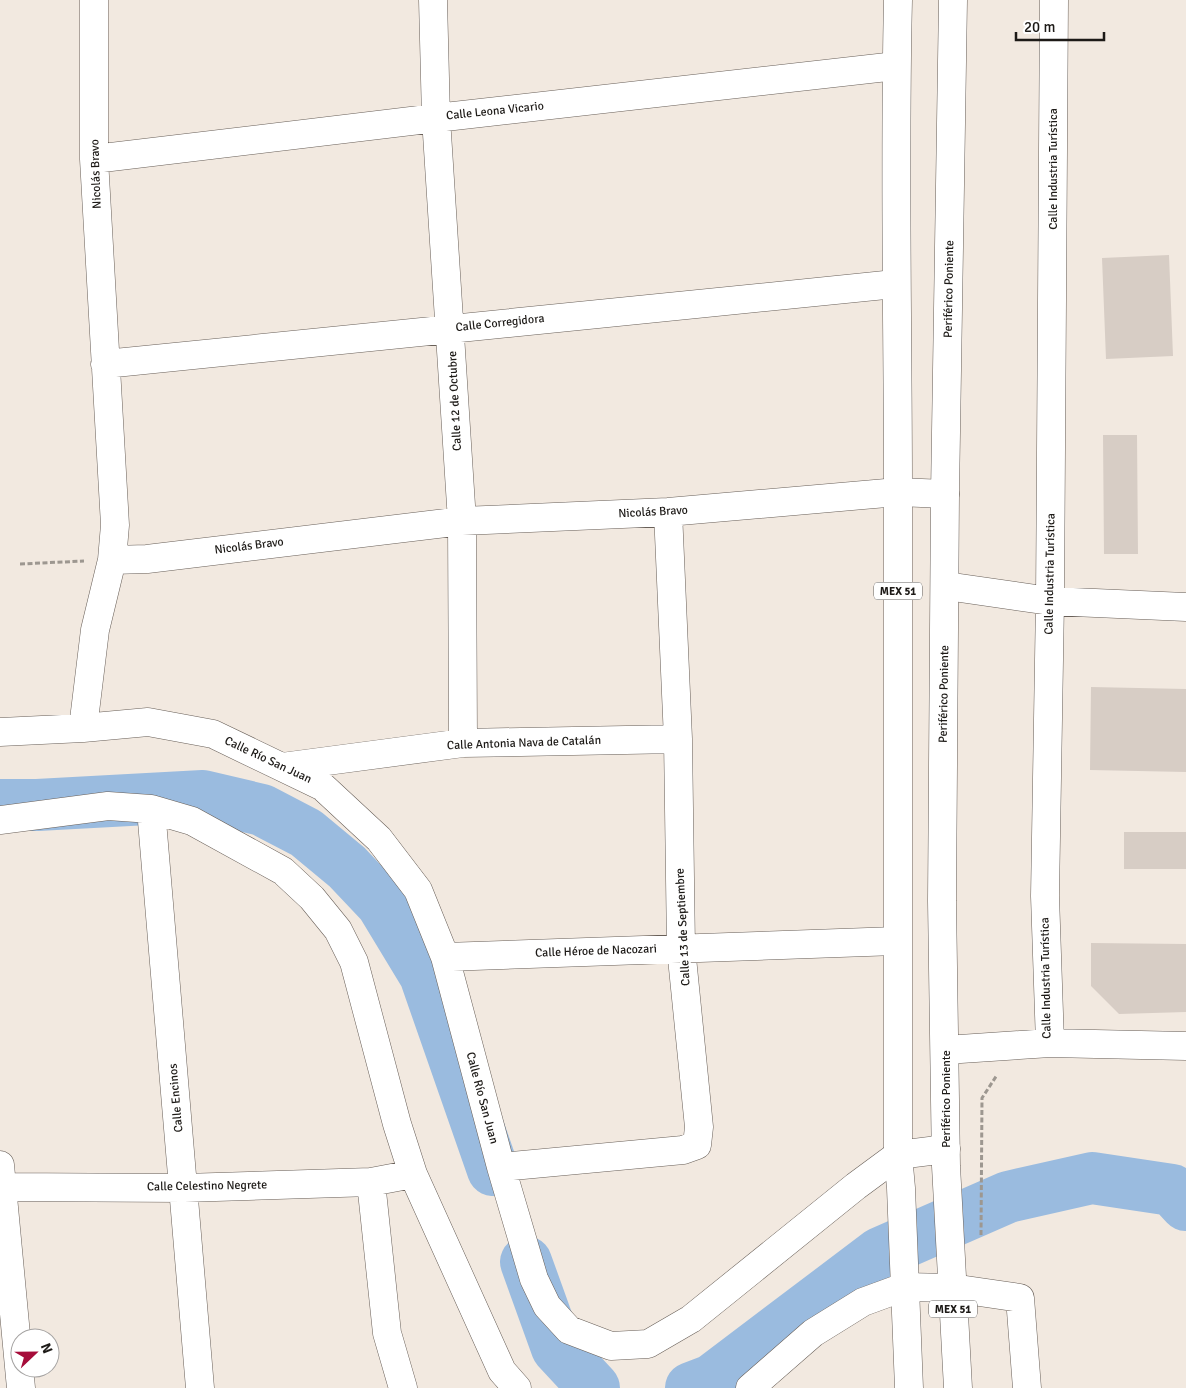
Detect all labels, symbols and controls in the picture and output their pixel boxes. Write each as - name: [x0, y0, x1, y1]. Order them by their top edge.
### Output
- scale bar: [1016, 10, 1104, 42]
- text: 20 m: [1024, 18, 1055, 36]
- street label: Calle Leona Vicario: [445, 98, 545, 124]
- street label: Calle Industria Turística: [1046, 108, 1061, 230]
- street label: Nicolás Bravo: [87, 139, 105, 209]
- street label: Periférico Poniente: [941, 240, 957, 338]
- street label: Calle Corregidora: [455, 311, 545, 335]
- street label: Calle 12 de Octubre: [445, 351, 465, 451]
- street label: Nicolás Bravo: [618, 503, 688, 521]
- street label: Calle Industria Turística: [1041, 513, 1059, 635]
- street label: Nicolás Bravo: [214, 534, 284, 558]
- road number: MEX 51: [874, 582, 922, 600]
- street label: Periférico Poniente: [936, 645, 952, 743]
- street label: Calle Río San Juan: [222, 733, 314, 787]
- street label: Calle Antonia Nava de Catalán: [447, 733, 601, 753]
- street label: Calle 13 de Septiembre: [672, 868, 694, 986]
- street label: Calle Industria Turística: [1037, 917, 1055, 1039]
- street label: Calle Héroe de Nacozari: [535, 941, 657, 961]
- street label: Calle Río San Juan: [463, 1050, 501, 1146]
- street label: Periférico Poniente: [939, 1050, 954, 1148]
- street label: Calle Encinos: [166, 1063, 186, 1133]
- street label: Calle Celestino Negrete: [147, 1177, 267, 1195]
- road number: MEX 51: [929, 1300, 977, 1318]
- north arrow: [10, 1328, 60, 1378]
- text: N: [37, 1341, 56, 1356]

